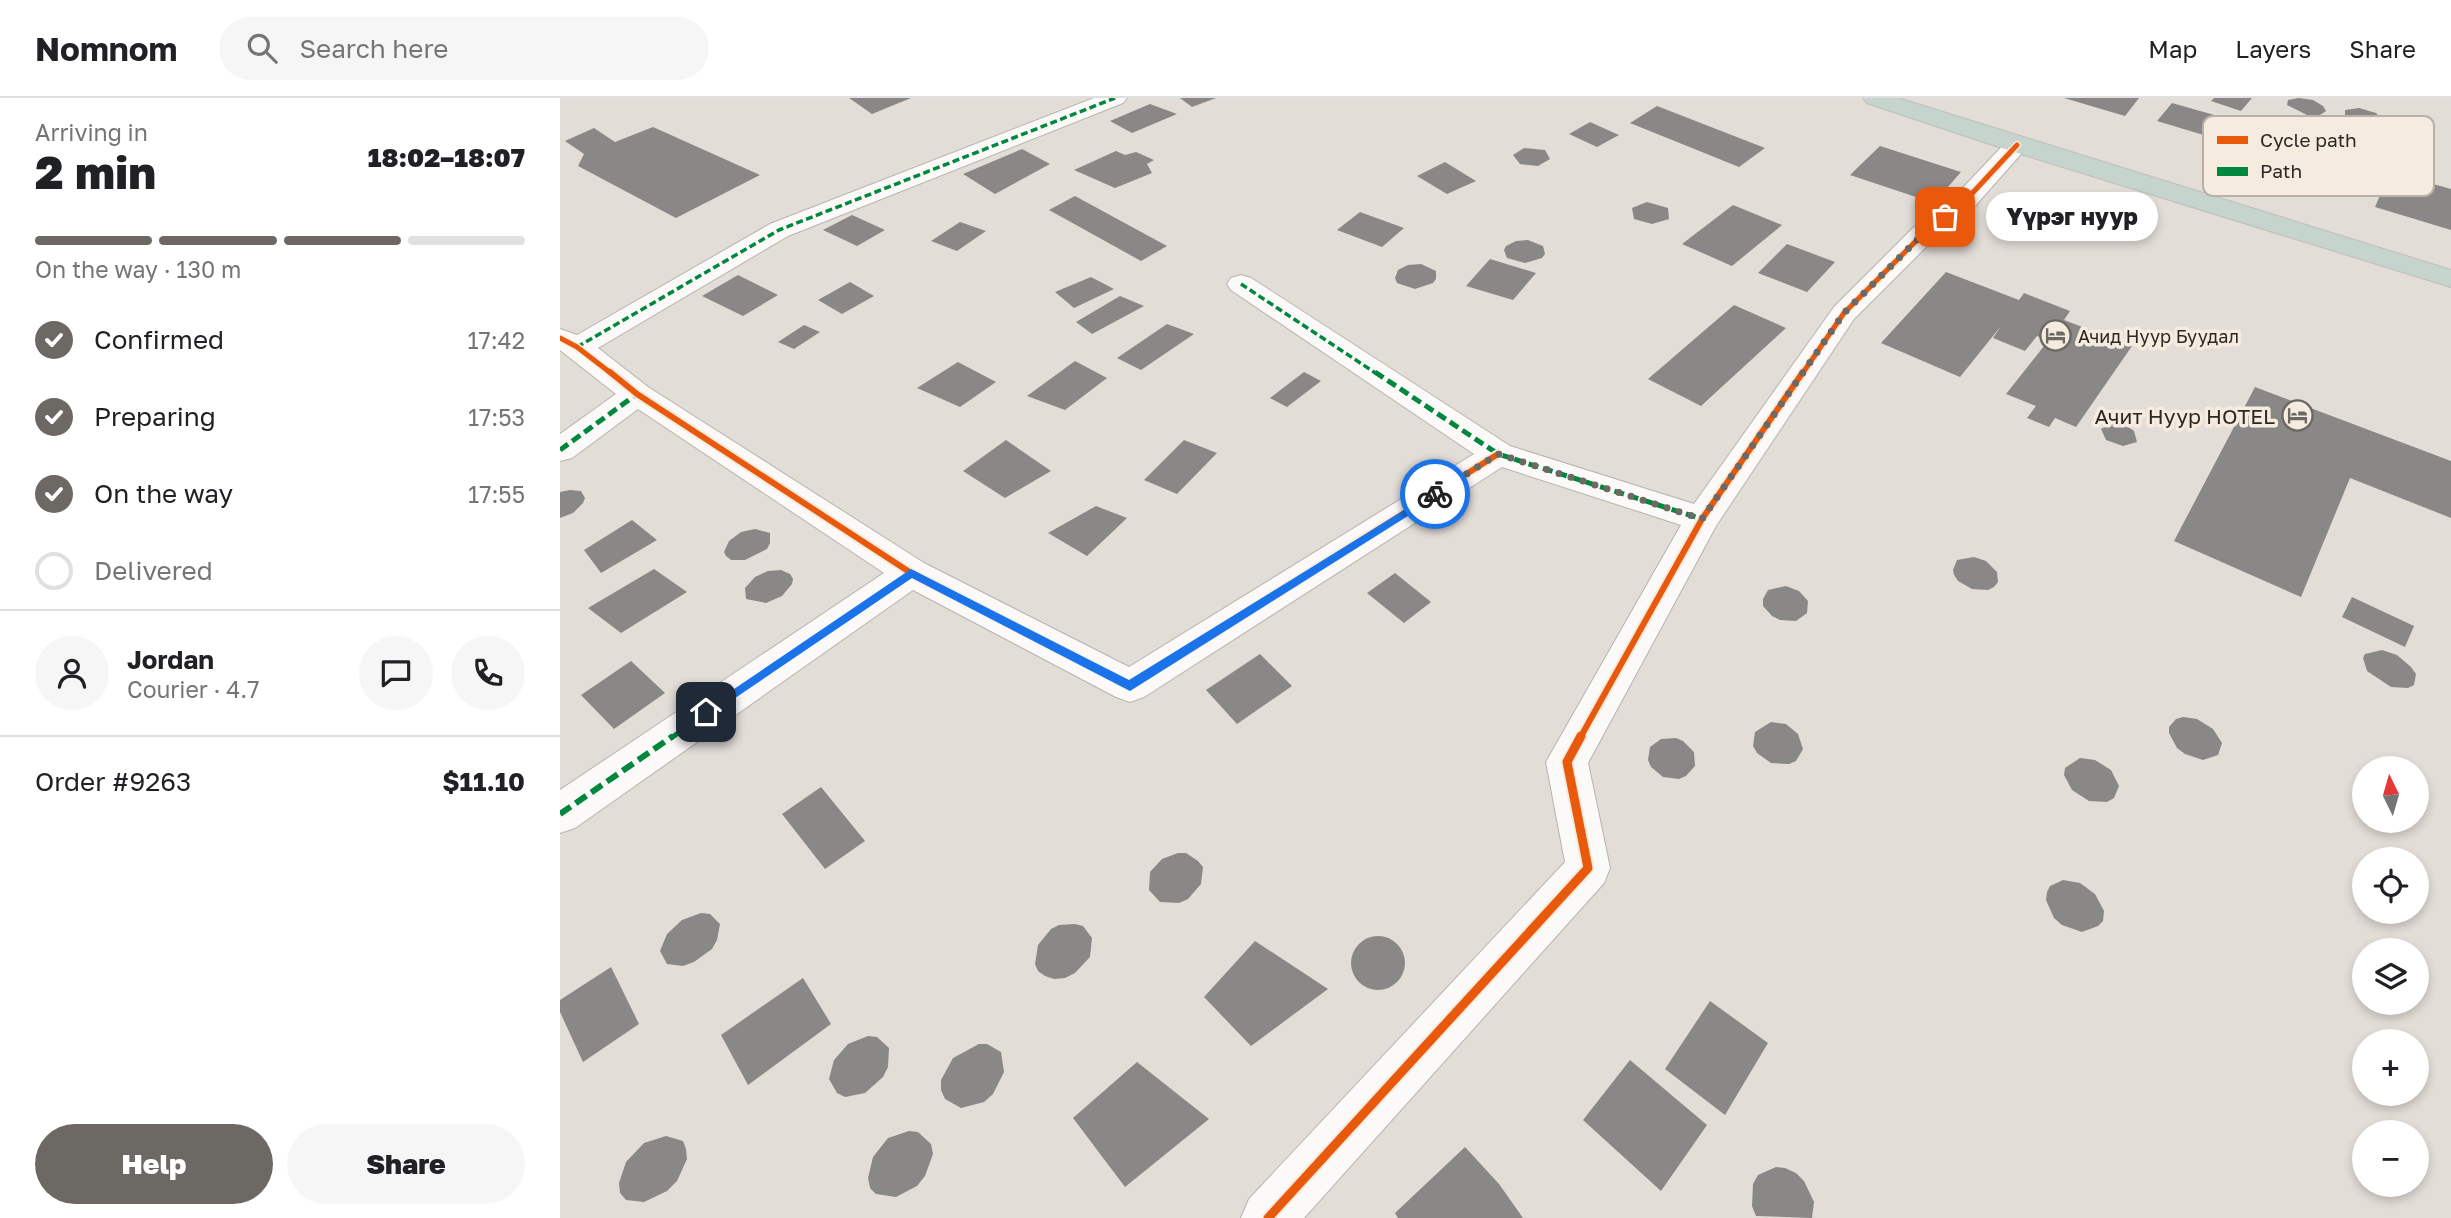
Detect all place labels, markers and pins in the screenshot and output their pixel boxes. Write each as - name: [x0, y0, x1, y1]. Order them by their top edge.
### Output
- pin: [1915, 187, 1975, 247]
- callout: Үүрэг нуур: [1987, 192, 2158, 242]
- hotel icon: Ачид Нуур Буудал: [2038, 319, 2072, 353]
- place label: Ачид Нуур Буудал: [2078, 325, 2239, 347]
- hotel icon: Ачит Нуур HOTEL: [2281, 399, 2315, 433]
- place label: Ачит Нуур HOTEL: [2095, 403, 2275, 429]
- pin: [676, 682, 736, 742]

